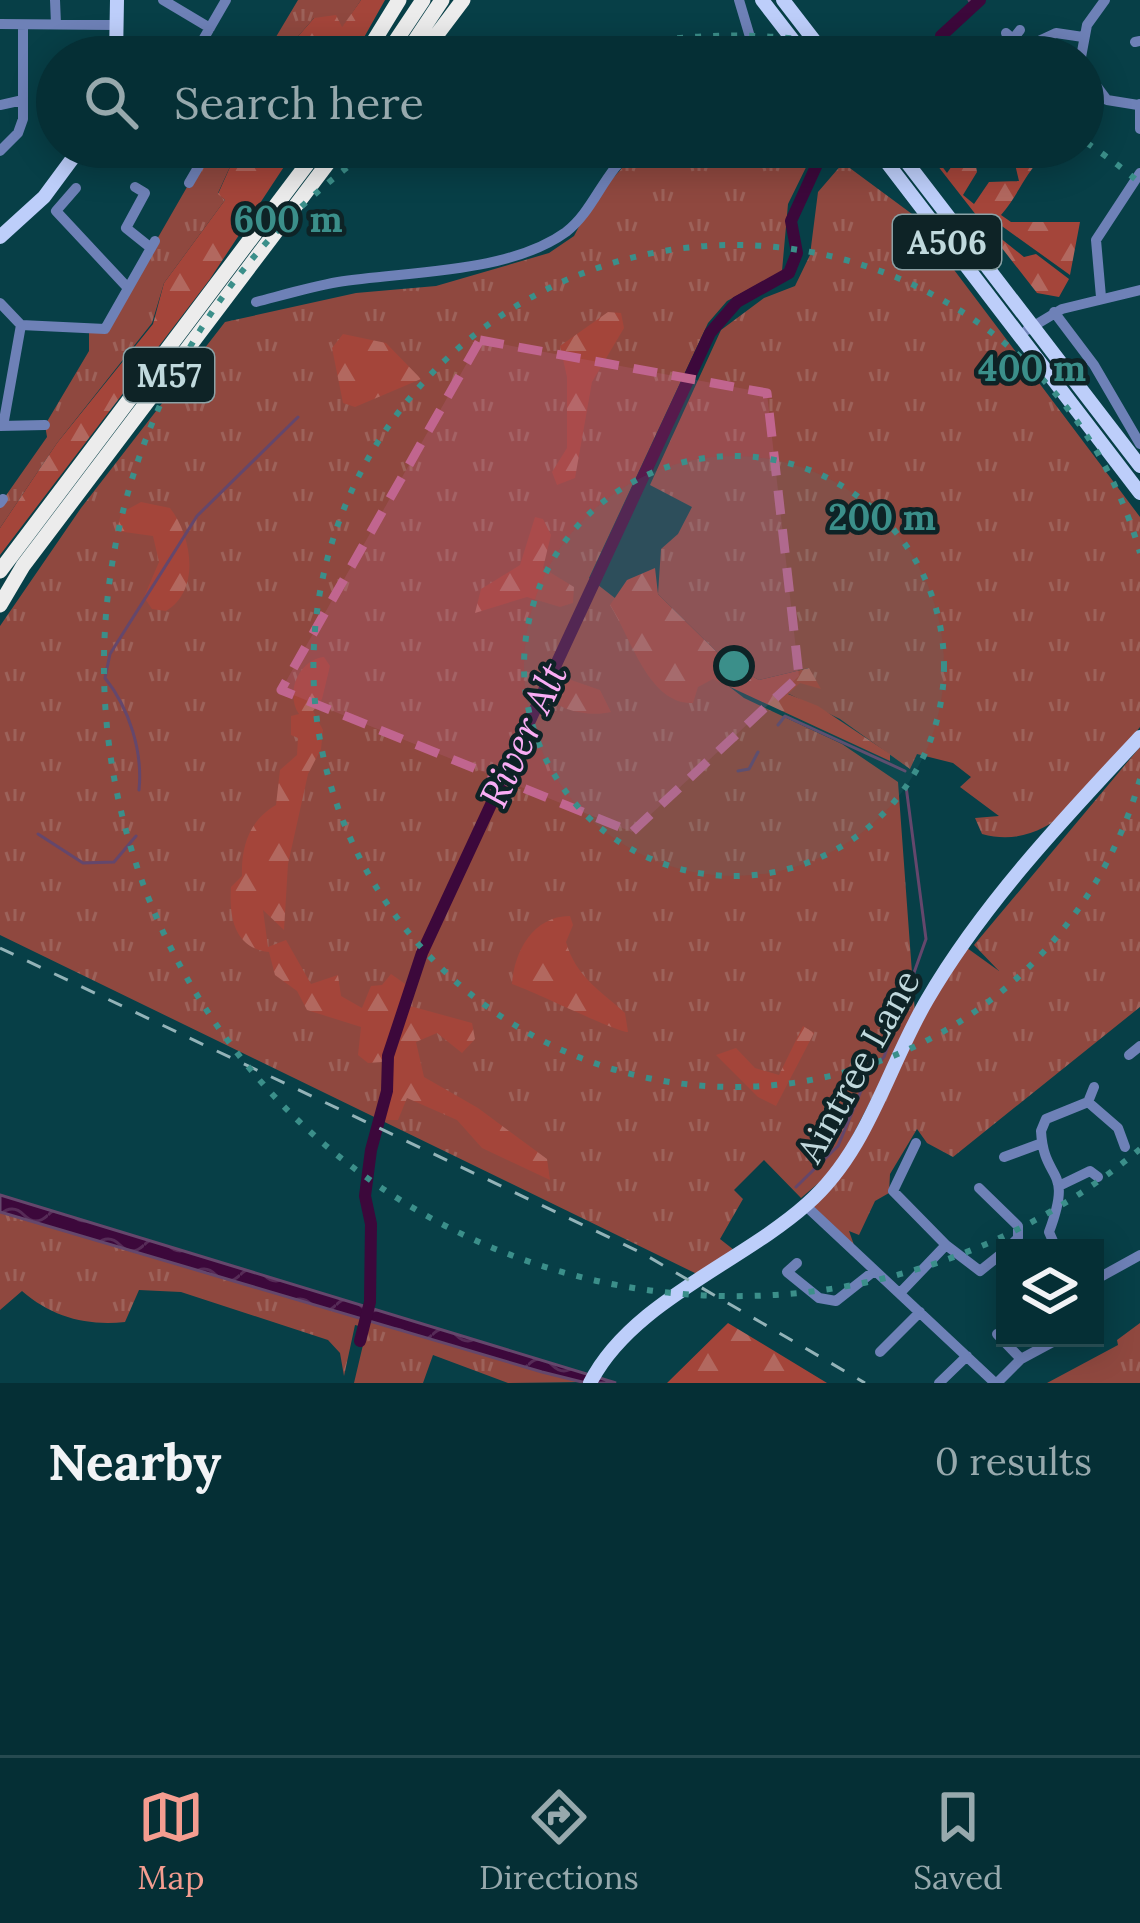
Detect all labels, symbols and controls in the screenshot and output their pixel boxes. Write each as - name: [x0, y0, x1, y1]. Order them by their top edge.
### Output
- search box: [36, 36, 1104, 168]
- icon: search: [78, 69, 144, 135]
- text: Search here: [174, 74, 424, 131]
- text: 600 m: [233, 196, 343, 242]
- road number: A506: [893, 215, 1001, 269]
- text: 400 m: [978, 345, 1086, 391]
- road number: M57: [124, 348, 214, 402]
- text: 200 m: [828, 494, 936, 540]
- centre of rings: [713, 645, 755, 687]
- water label: River Alt: [468, 655, 578, 815]
- street label: Aintree Lane: [786, 962, 930, 1171]
- map controls: [996, 1239, 1104, 1347]
- button: layers: [996, 1239, 1104, 1347]
- text: Nearby: [48, 1429, 221, 1494]
- text: 0 results: [935, 1436, 1092, 1486]
- tab: Map: [137, 1784, 204, 1898]
- tab: Directions: [479, 1784, 639, 1898]
- tab: Saved: [913, 1784, 1003, 1898]

